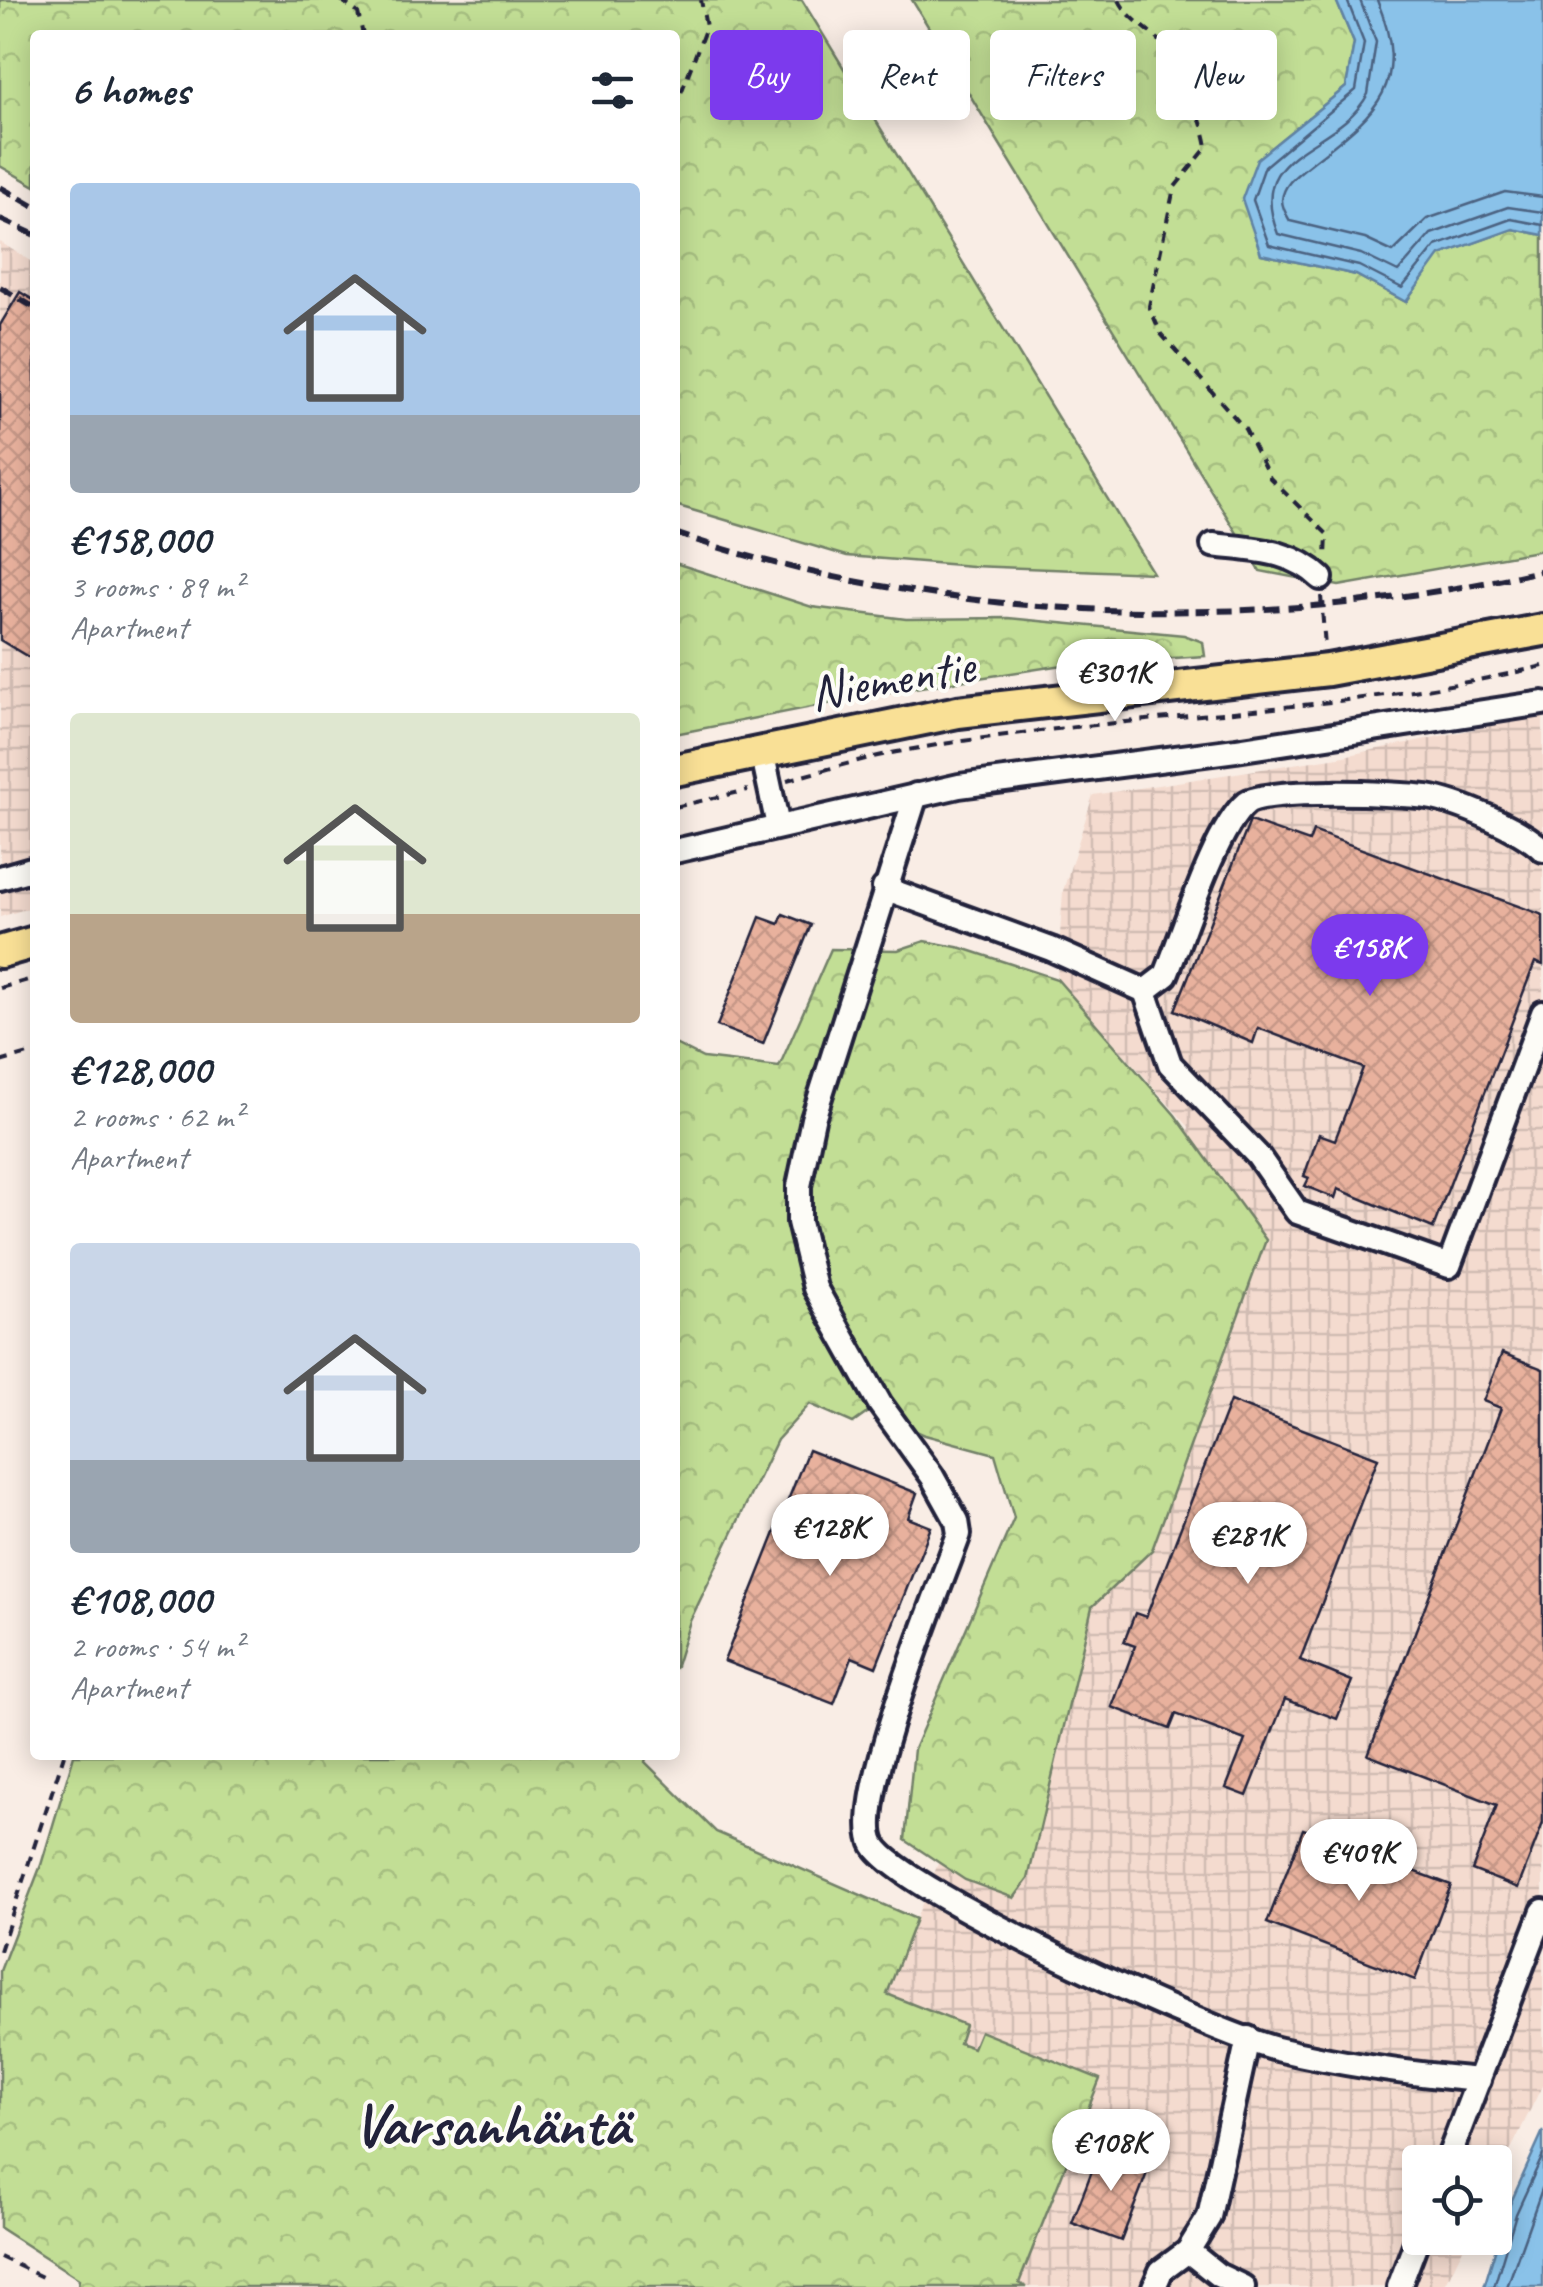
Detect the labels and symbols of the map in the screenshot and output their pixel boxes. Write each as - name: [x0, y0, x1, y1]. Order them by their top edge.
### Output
- street label: Niementie: [805, 633, 982, 724]
- pin: €301K: [1045, 639, 1185, 724]
- pin: €158K: [1300, 914, 1440, 999]
- pin: €128K: [760, 1494, 900, 1579]
- pin: €281K: [1178, 1502, 1318, 1587]
- pin: €409K: [1289, 1819, 1429, 1904]
- district label: Varsanhäntä: [353, 2087, 635, 2163]
- pin: €108K: [1041, 2109, 1181, 2194]

